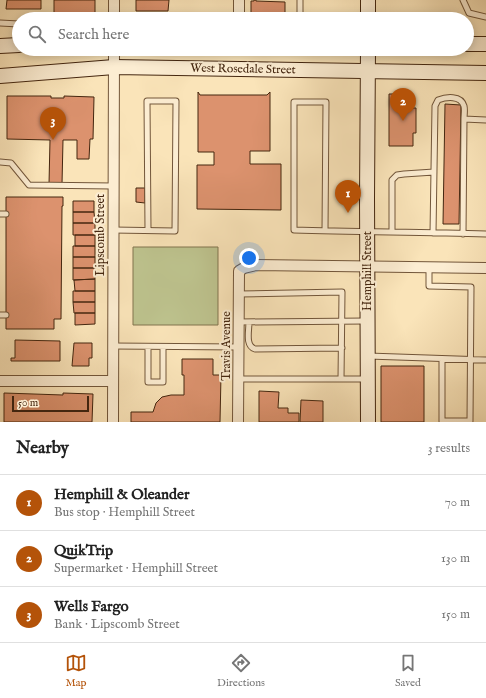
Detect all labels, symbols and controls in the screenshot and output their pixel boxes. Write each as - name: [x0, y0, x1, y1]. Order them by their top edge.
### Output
- search box: [12, 12, 474, 56]
- icon: search: [26, 23, 48, 45]
- text: Search here: [58, 25, 129, 44]
- street label: West Rosedale Street: [190, 61, 296, 77]
- pin: 2: [390, 88, 416, 121]
- pin: 3: [40, 107, 66, 140]
- pin: 1: [335, 180, 361, 213]
- street label: Lipscomb Street: [93, 194, 109, 276]
- street label: Hemphill Street: [360, 231, 376, 311]
- your location: [239, 248, 259, 268]
- street label: Travis Avenue: [219, 311, 234, 381]
- scale bar: [12, 394, 89, 413]
- text: 50 m: [18, 396, 38, 410]
- text: Nearby: [16, 438, 69, 459]
- text: 3 results: [428, 440, 470, 457]
- text: Hemphill & Oleander: [54, 485, 189, 504]
- text: 1: [27, 494, 31, 511]
- text: 70 m: [445, 494, 470, 511]
- text: Bus stop · Hemphill Street: [54, 504, 195, 521]
- text: QuikTrip: [54, 541, 113, 560]
- text: 2: [26, 550, 32, 567]
- text: 130 m: [441, 550, 470, 567]
- text: Supermarket · Hemphill Street: [54, 560, 218, 577]
- text: Wells Fargo: [54, 597, 129, 616]
- text: 3: [27, 606, 31, 623]
- text: 150 m: [441, 606, 470, 623]
- text: Bank · Lipscomb Street: [54, 616, 180, 633]
- tab: Map: [65, 652, 87, 690]
- tab: Directions: [217, 652, 265, 690]
- tab: Saved: [395, 652, 421, 690]

